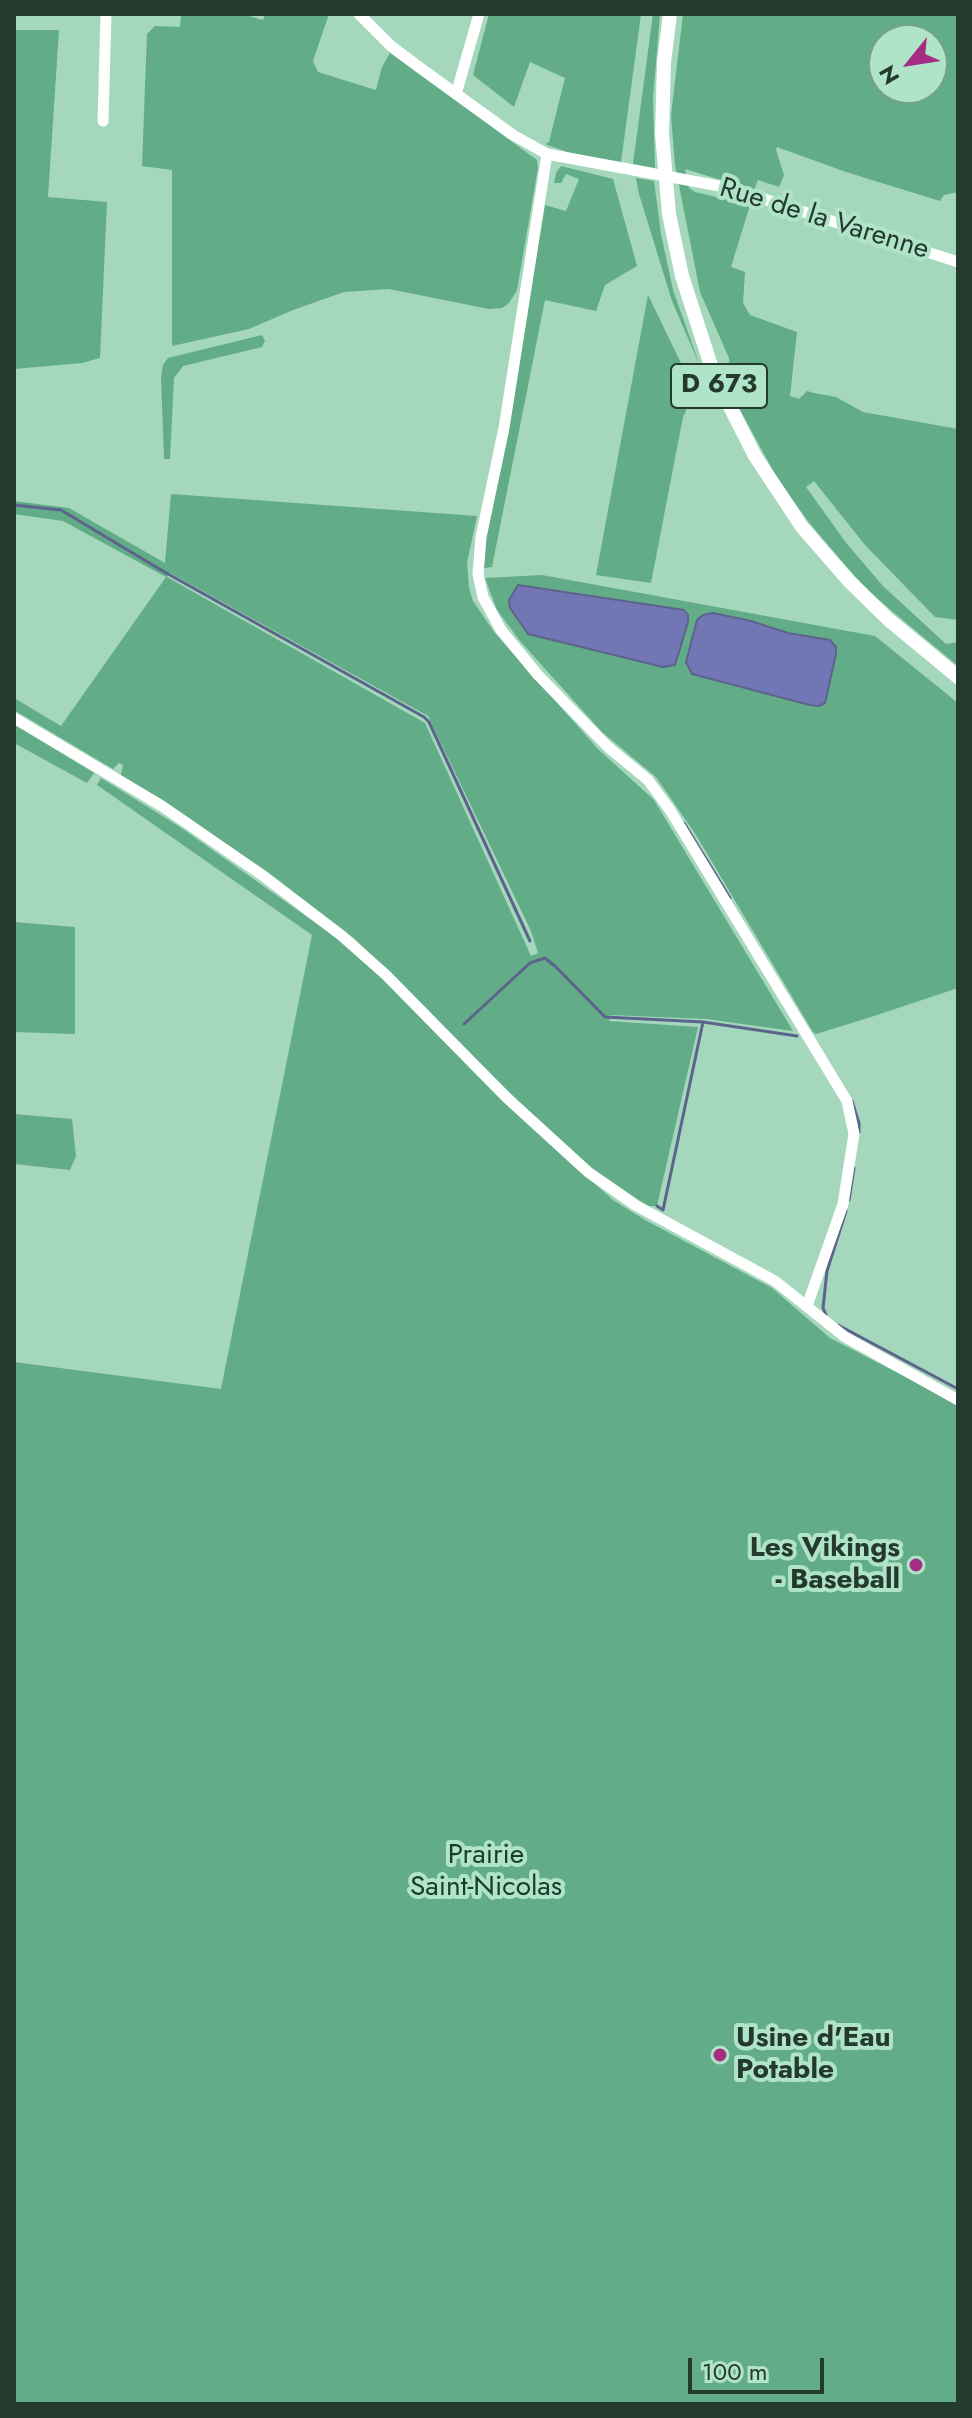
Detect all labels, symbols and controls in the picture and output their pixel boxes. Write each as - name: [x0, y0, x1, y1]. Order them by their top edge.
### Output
- north arrow: [868, 24, 948, 104]
- text: N: [871, 59, 907, 91]
- street label: Rue de la Varenne: [715, 172, 933, 268]
- road number: D 673: [671, 364, 767, 408]
- place label: Les Vikings - Baseball: [750, 1532, 900, 1598]
- marker: Les Vikings - Baseball: [907, 1556, 925, 1574]
- park label: Prairie Saint-Nicolas: [410, 1839, 562, 1905]
- place label: Usine d'Eau Potable: [736, 2022, 891, 2088]
- marker: Usine d'Eau Potable: [711, 2046, 729, 2064]
- scale bar: [692, 2342, 828, 2392]
- text: 100 m: [702, 2354, 768, 2389]

